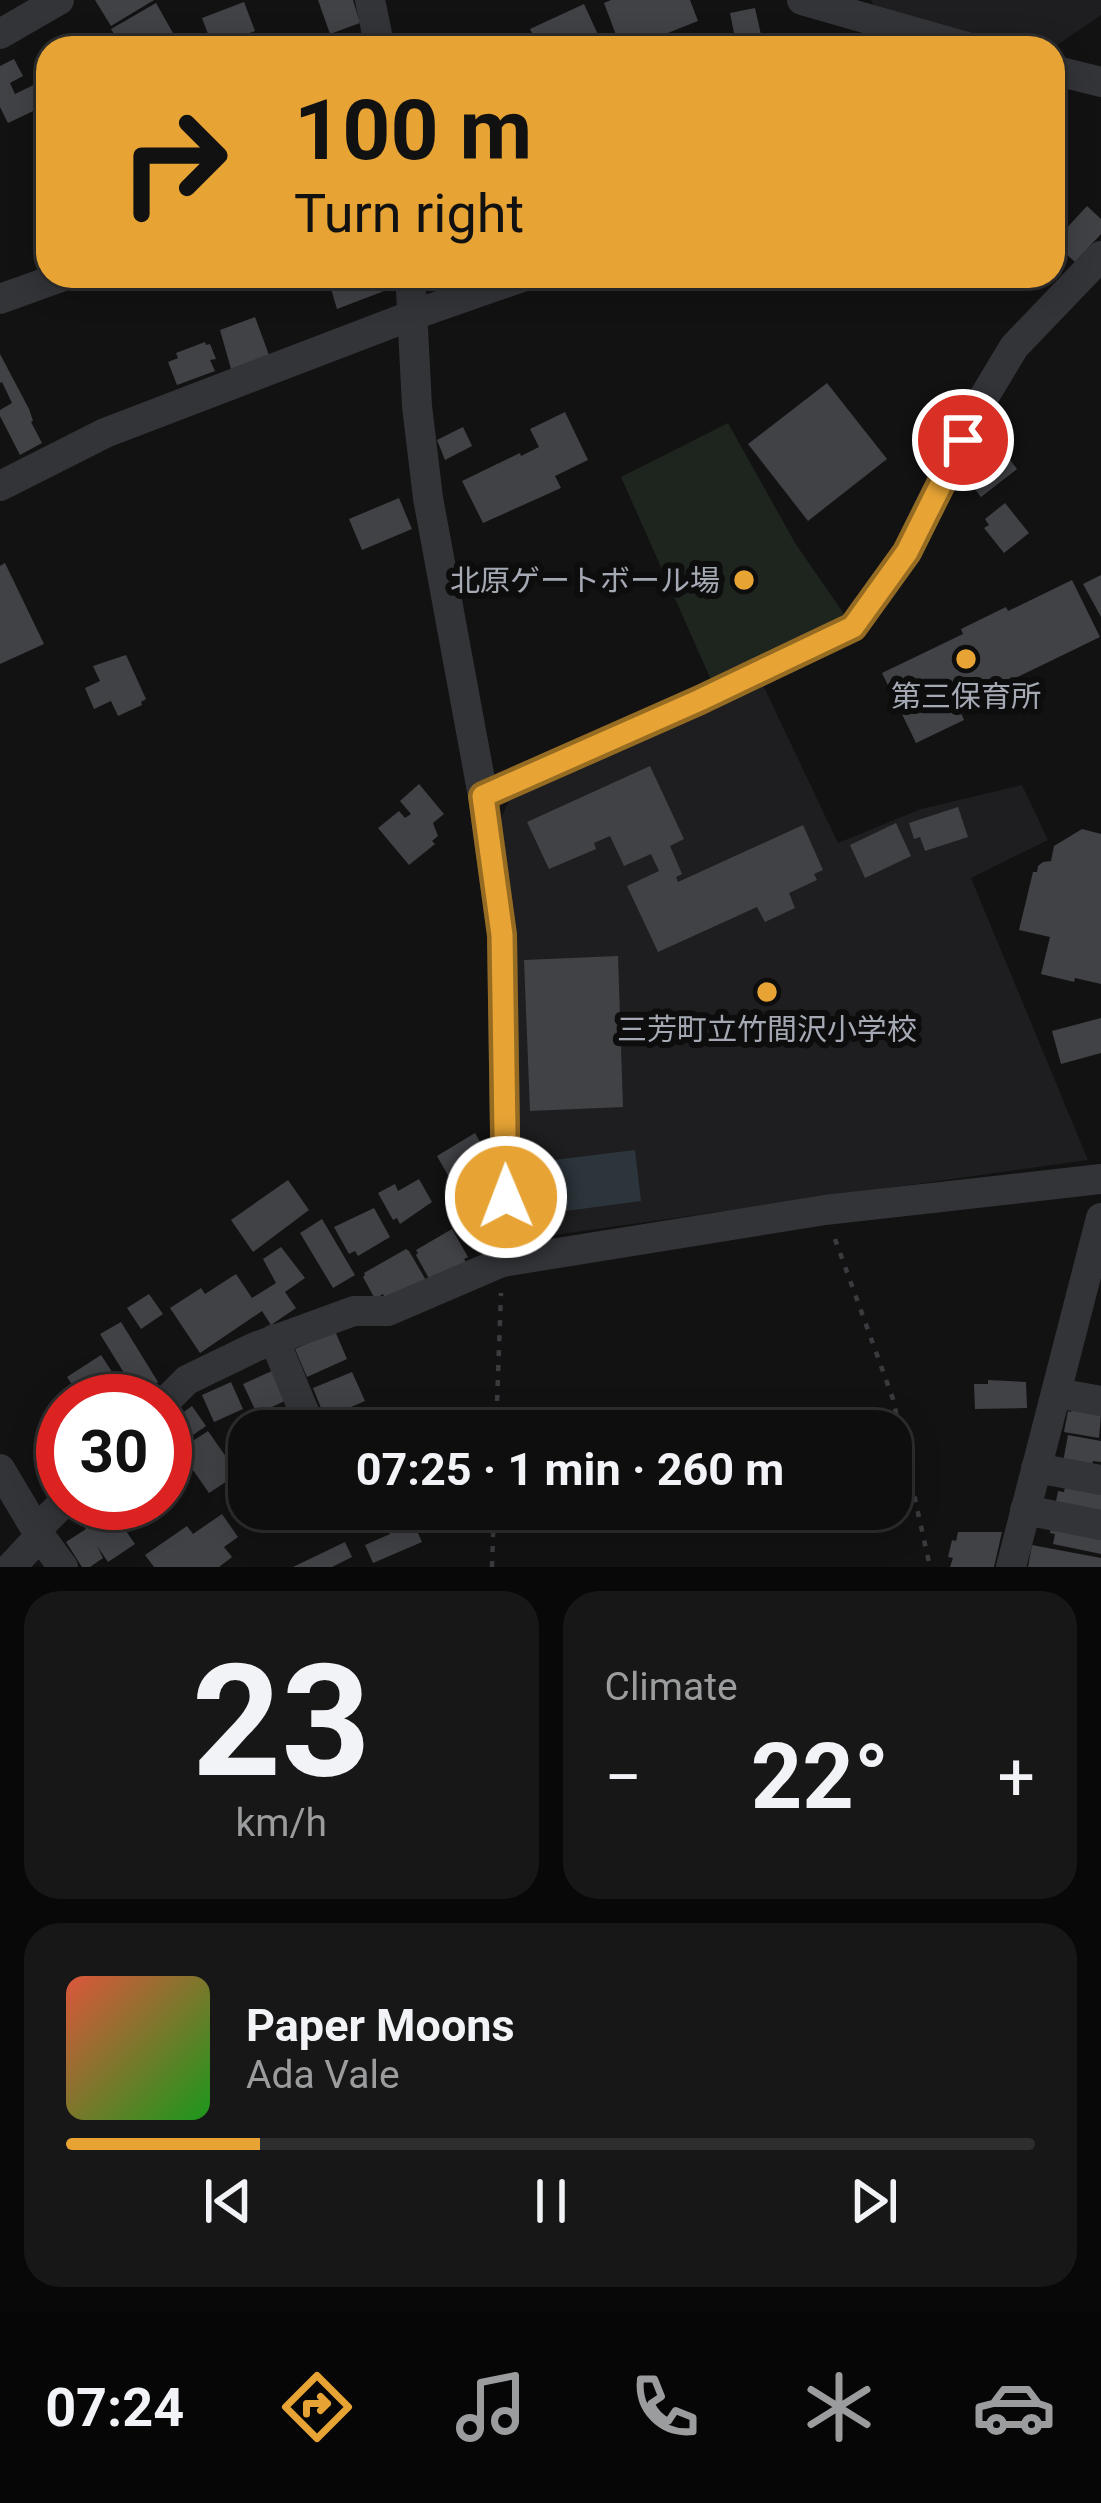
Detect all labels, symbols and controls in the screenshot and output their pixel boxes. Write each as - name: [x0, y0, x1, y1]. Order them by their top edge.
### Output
- text: 100 m: [294, 81, 532, 180]
- icon: right: [96, 84, 252, 240]
- text: Turn right: [294, 182, 524, 245]
- pin: [912, 389, 1014, 491]
- icon: arrive: [930, 407, 996, 473]
- place label: 北原ゲートボール場: [450, 563, 720, 598]
- marker: 北原ゲートボール場: [731, 567, 757, 593]
- marker: 第三保育所: [953, 646, 979, 672]
- place label: 第三保育所: [891, 679, 1041, 714]
- marker: 三芳町立竹間沢小学校: [754, 979, 780, 1005]
- place label: 三芳町立竹間沢小学校: [617, 1012, 917, 1047]
- position arrow: [443, 1134, 569, 1260]
- speed limit sign: 30: [36, 1374, 192, 1530]
- text: 07:25 · 1 min · 260 m: [356, 1443, 784, 1496]
- text: 23: [192, 1630, 371, 1813]
- text: Climate: [605, 1664, 738, 1710]
- text: 22°: [751, 1725, 889, 1830]
- text: −: [605, 1739, 642, 1816]
- text: +: [998, 1739, 1035, 1816]
- text: km/h: [235, 1800, 327, 1846]
- text: Paper Moons: [246, 1999, 515, 2052]
- text: Ada Vale: [246, 2052, 400, 2098]
- icon: previous: [195, 2168, 261, 2234]
- icon: pause: [518, 2168, 584, 2234]
- icon: next: [841, 2168, 907, 2234]
- icon: directions: [275, 2365, 359, 2449]
- icon: music: [449, 2365, 533, 2449]
- icon: phone: [623, 2365, 707, 2449]
- icon: climate: [797, 2365, 881, 2449]
- icon: car: [972, 2365, 1056, 2449]
- text: 07:24: [45, 2376, 184, 2439]

